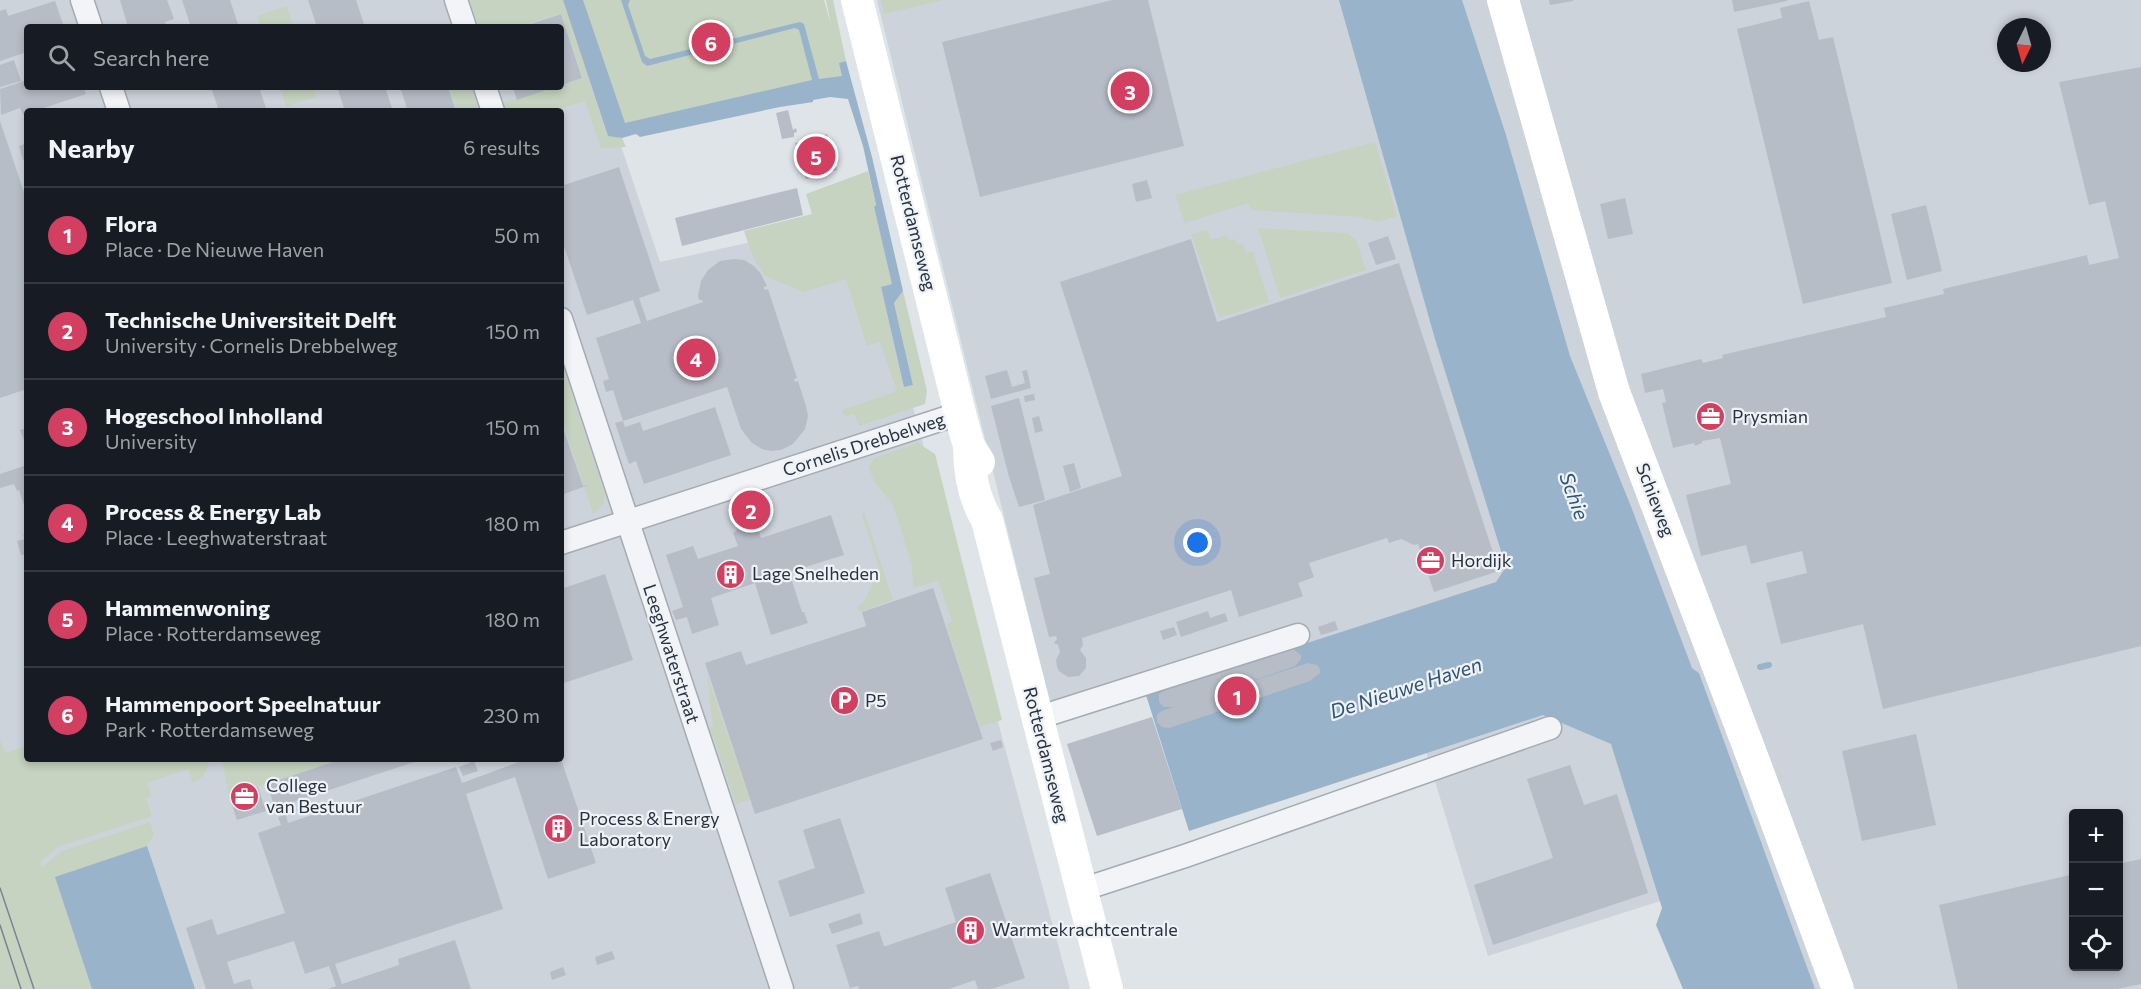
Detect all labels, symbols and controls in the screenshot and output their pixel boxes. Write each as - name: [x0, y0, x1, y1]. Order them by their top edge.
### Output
- north arrow: [1997, 18, 2051, 72]
- pin: 6: [692, 20, 730, 64]
- search box: [24, 24, 564, 90]
- icon: search: [45, 41, 78, 74]
- text: Search here: [93, 44, 209, 71]
- pin: 3: [1110, 68, 1150, 113]
- text: Nearby: [48, 132, 135, 163]
- pin: 5: [796, 134, 836, 178]
- text: 6 results: [463, 135, 540, 159]
- street label: Rotterdamseweg: [886, 152, 942, 293]
- text: Flora: [105, 210, 157, 237]
- text: 1: [63, 223, 72, 247]
- text: 50 m: [494, 223, 540, 247]
- text: Place · De Nieuwe Haven: [105, 237, 324, 261]
- text: Technische Universiteit Delft: [105, 306, 396, 333]
- text: 2: [62, 319, 73, 343]
- text: 150 m: [486, 319, 540, 343]
- text: University · Cornelis Drebbelweg: [105, 333, 398, 357]
- pin: 4: [676, 336, 716, 380]
- office icon: Prysmian: [1695, 401, 1727, 433]
- text: Hogeschool Inholland: [105, 402, 323, 429]
- place label: Prysmian: [1732, 405, 1808, 427]
- street label: Cornelis Drebbelweg: [780, 407, 948, 481]
- text: 3: [62, 415, 73, 439]
- text: 150 m: [486, 415, 540, 439]
- text: University: [105, 429, 197, 453]
- street label: Schieweg: [1632, 460, 1680, 540]
- water label: Schie: [1555, 469, 1595, 523]
- pin: 2: [732, 488, 771, 532]
- text: Process & Energy Lab: [105, 498, 321, 525]
- text: 4: [61, 511, 74, 535]
- text: 180 m: [485, 511, 540, 535]
- text: Place · Leeghwaterstraat: [105, 525, 327, 549]
- your location: [1183, 528, 1212, 557]
- office icon: Hordijk: [1414, 545, 1446, 577]
- place label: Hordijk: [1451, 549, 1512, 571]
- building icon: Lage Snelheden: [715, 558, 747, 590]
- place label: Lage Snelheden: [752, 562, 879, 584]
- street label: Leeghwaterstraat: [639, 581, 705, 726]
- text: Hammenwoning: [105, 594, 270, 621]
- text: 5: [62, 607, 73, 631]
- text: 180 m: [485, 607, 540, 631]
- text: Place · Rotterdamseweg: [105, 621, 321, 645]
- water label: De Nieuwe Haven: [1327, 651, 1485, 723]
- pin: 1: [1218, 674, 1256, 718]
- street label: Rotterdamseweg: [1019, 684, 1075, 825]
- parking icon: P5: [828, 685, 860, 717]
- place label: P5: [865, 689, 887, 711]
- text: Hammenpoort Speelnatuur: [105, 690, 381, 717]
- text: 6: [61, 703, 74, 727]
- text: 230 m: [483, 703, 540, 727]
- text: Park · Rotterdamseweg: [105, 717, 314, 741]
- place label: College van Bestuur: [266, 774, 362, 817]
- office icon: College van Bestuur: [229, 780, 261, 812]
- place label: Process & Energy Laboratory: [579, 807, 720, 850]
- map controls: [2069, 809, 2123, 971]
- button: +: [2069, 809, 2123, 863]
- building icon: Process & Energy Laboratory: [542, 813, 574, 845]
- button: −: [2069, 863, 2123, 917]
- building icon: Warmtekrachtcentrale: [955, 914, 987, 946]
- button: locate: [2069, 917, 2123, 971]
- place label: Warmtekrachtcentrale: [992, 918, 1178, 940]

